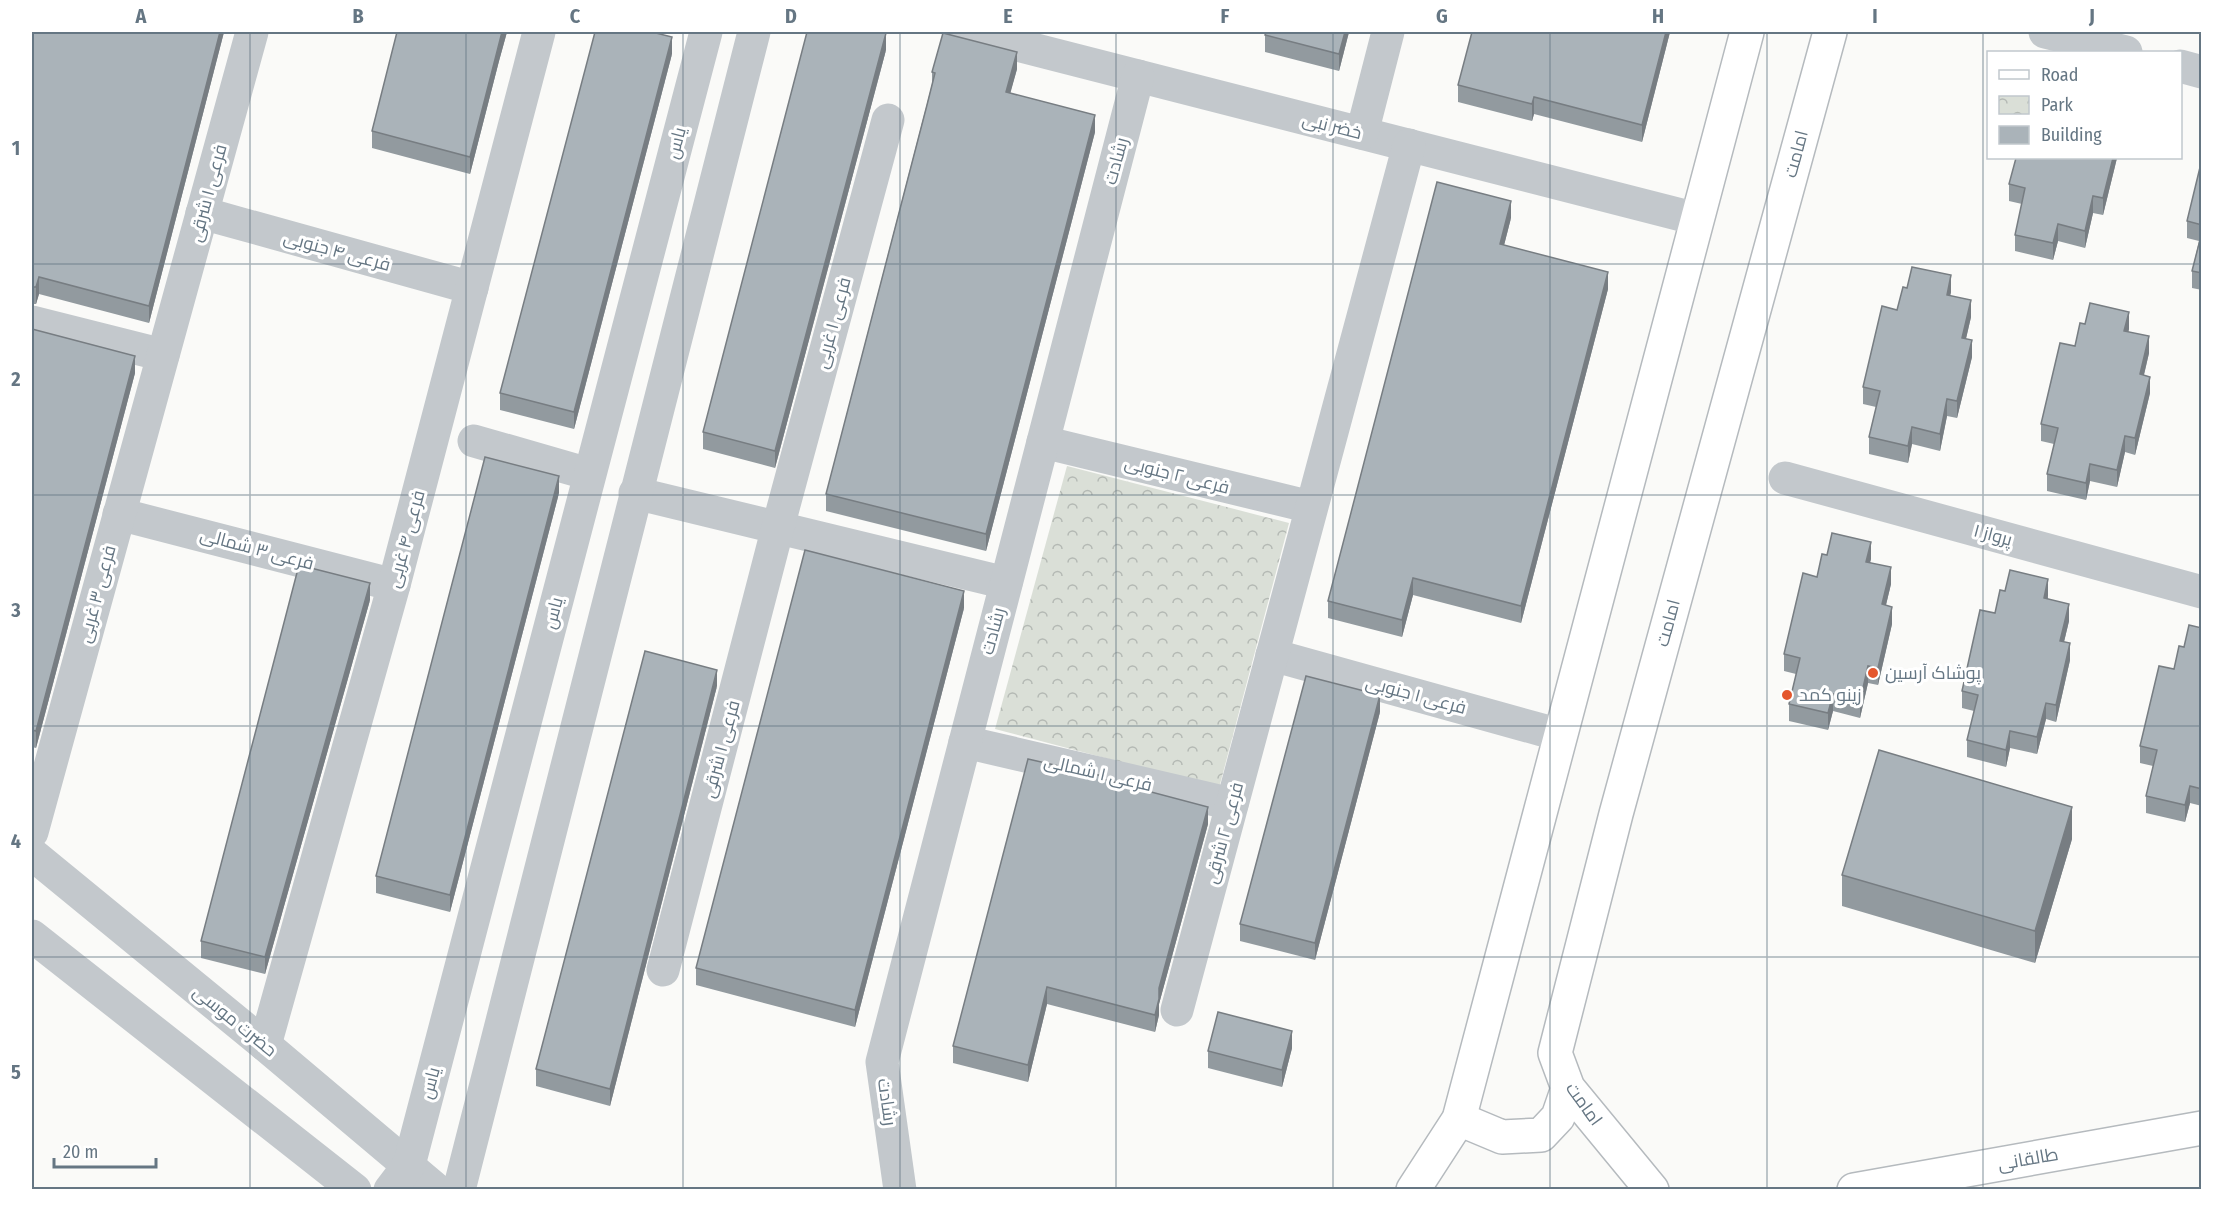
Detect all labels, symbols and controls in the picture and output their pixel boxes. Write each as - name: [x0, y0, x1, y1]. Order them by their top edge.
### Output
- text: A: [135, 4, 148, 28]
- text: B: [352, 4, 364, 28]
- text: C: [570, 4, 581, 28]
- text: D: [785, 4, 797, 28]
- text: E: [1003, 4, 1013, 28]
- text: F: [1221, 4, 1230, 28]
- text: G: [1436, 4, 1448, 28]
- text: H: [1652, 4, 1664, 28]
- text: I: [1872, 4, 1878, 28]
- text: J: [2088, 4, 2095, 28]
- legend: [1987, 51, 2182, 159]
- text: Road: [2041, 64, 2078, 86]
- text: Park: [2041, 94, 2074, 116]
- street label: خضر نبی: [1300, 108, 1364, 144]
- text: Building: [2041, 124, 2102, 146]
- street label: یاس: [661, 125, 691, 161]
- street label: امامت: [1779, 128, 1813, 180]
- street label: رشادت: [1099, 135, 1133, 187]
- text: 1: [12, 136, 20, 160]
- street label: فرعی ۱ شرقی: [184, 142, 232, 244]
- street label: فرعی ۴ جنوبی: [281, 226, 393, 276]
- street label: فرعی ۱ غربی: [810, 275, 856, 371]
- text: 2: [10, 367, 21, 391]
- street label: فرعی ۲ جنوبی: [1122, 451, 1232, 499]
- street label: فرعی ۴ غربی: [382, 488, 430, 590]
- street label: پرواز ۱: [1971, 519, 2015, 552]
- street label: فرعی ۳ شمالی: [198, 523, 316, 575]
- street label: فرعی ۳ غربی: [73, 543, 121, 645]
- street label: یاس: [538, 595, 568, 631]
- street label: امامت: [1651, 597, 1685, 649]
- text: 3: [10, 598, 21, 622]
- street label: رشادت: [976, 605, 1010, 657]
- place label: پوشاک آرسین: [1885, 662, 1981, 685]
- marker: پوشاک آرسین: [1866, 666, 1880, 680]
- street label: فرعی ۱ جنوبی: [1363, 671, 1469, 719]
- place label: زینو کمد: [1799, 684, 1862, 706]
- marker: زینو کمد: [1780, 688, 1794, 702]
- street label: فرعی ۱ شرقی: [697, 698, 745, 800]
- street label: فرعی ۱ شمالی: [1042, 750, 1154, 796]
- street label: فرعی ۲ شرقی: [1200, 780, 1248, 886]
- text: 4: [11, 829, 21, 853]
- street label: حضرت موسی: [189, 981, 281, 1061]
- text: 5: [11, 1060, 21, 1084]
- street label: یاس: [415, 1065, 445, 1101]
- street label: رشادت: [873, 1077, 901, 1127]
- street label: امامت: [1561, 1078, 1607, 1130]
- scale bar: [54, 1131, 156, 1169]
- text: 20 m: [63, 1141, 98, 1163]
- street label: طالقانی: [1996, 1143, 2060, 1175]

